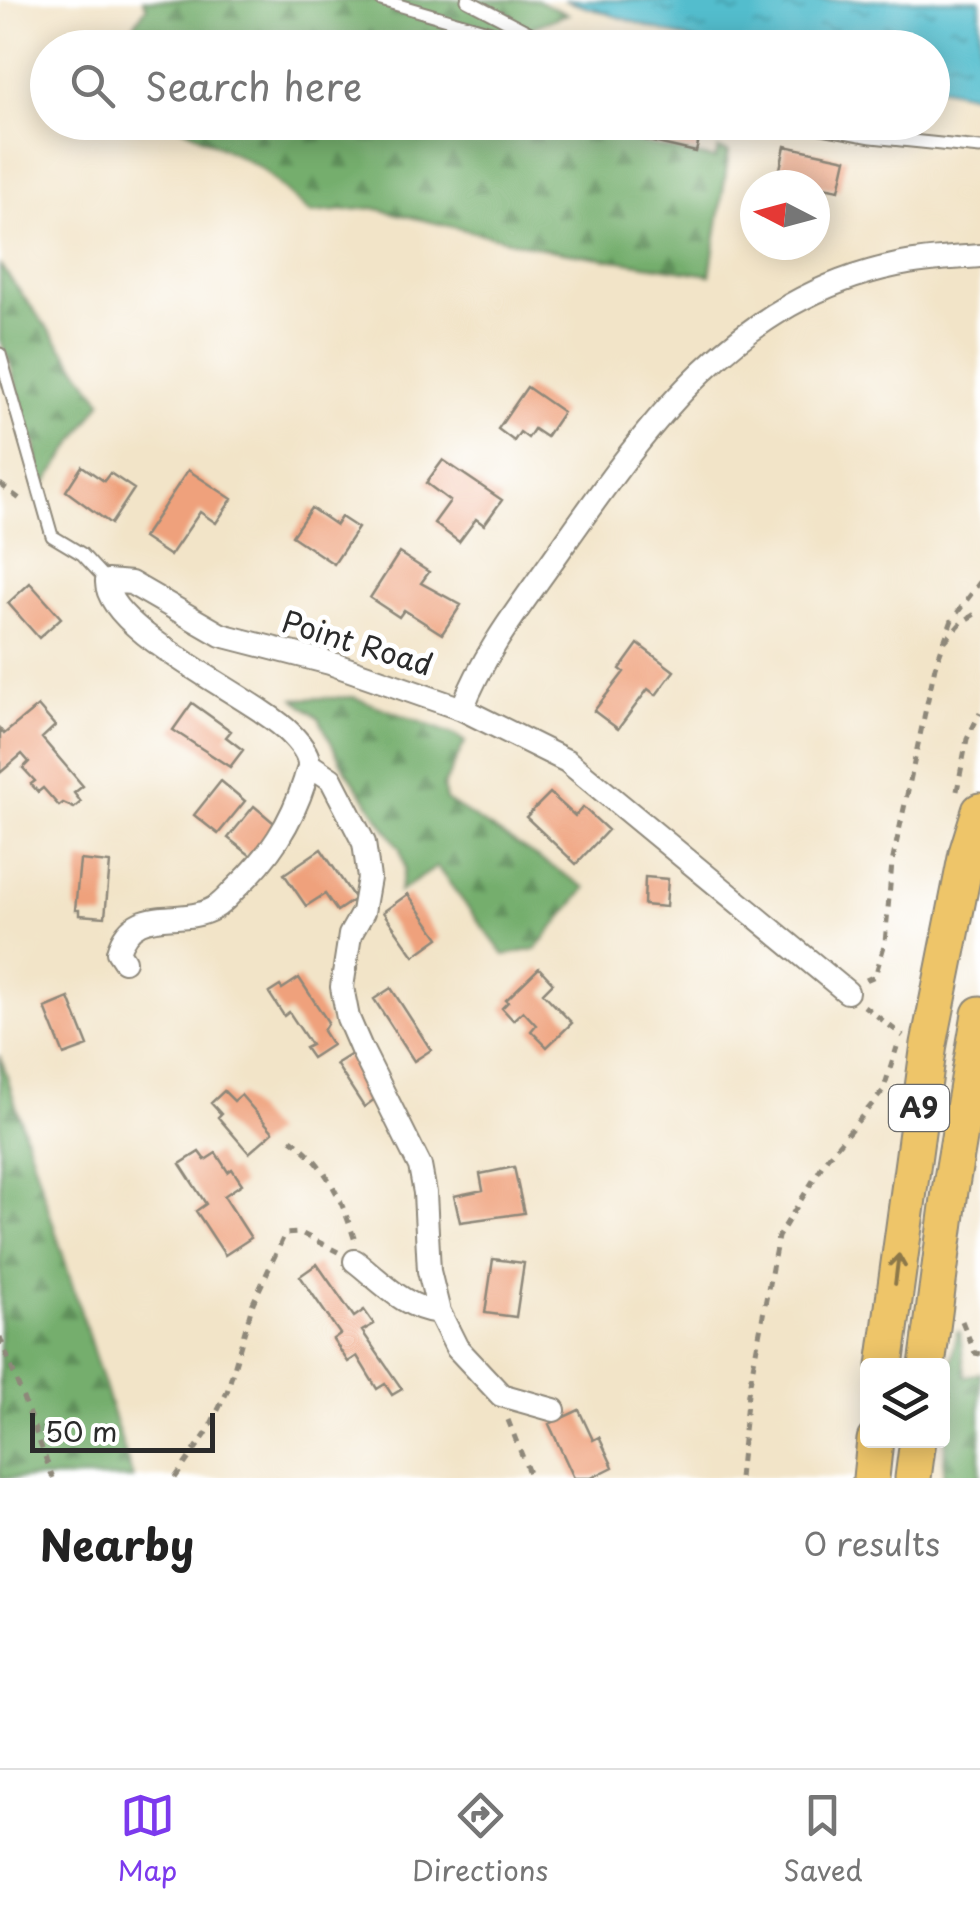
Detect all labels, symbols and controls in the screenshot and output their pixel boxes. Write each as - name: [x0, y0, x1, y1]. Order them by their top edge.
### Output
- search box: [30, 30, 950, 140]
- text: Search here: [145, 57, 362, 114]
- icon: search: [65, 58, 120, 113]
- north arrow: [740, 170, 830, 260]
- street label: Point Road: [277, 597, 439, 686]
- road number: A9: [889, 1085, 949, 1131]
- one-way arrow: [889, 1253, 907, 1285]
- map controls: [860, 1358, 950, 1448]
- button: layers: [860, 1358, 950, 1448]
- scale bar: [30, 1408, 215, 1452]
- text: 50 m: [45, 1409, 118, 1452]
- text: Nearby: [40, 1512, 194, 1575]
- text: 0 results: [804, 1519, 940, 1567]
- tab: Map: [117, 1788, 177, 1891]
- tab: Directions: [412, 1788, 548, 1891]
- tab: Saved: [783, 1788, 863, 1891]

